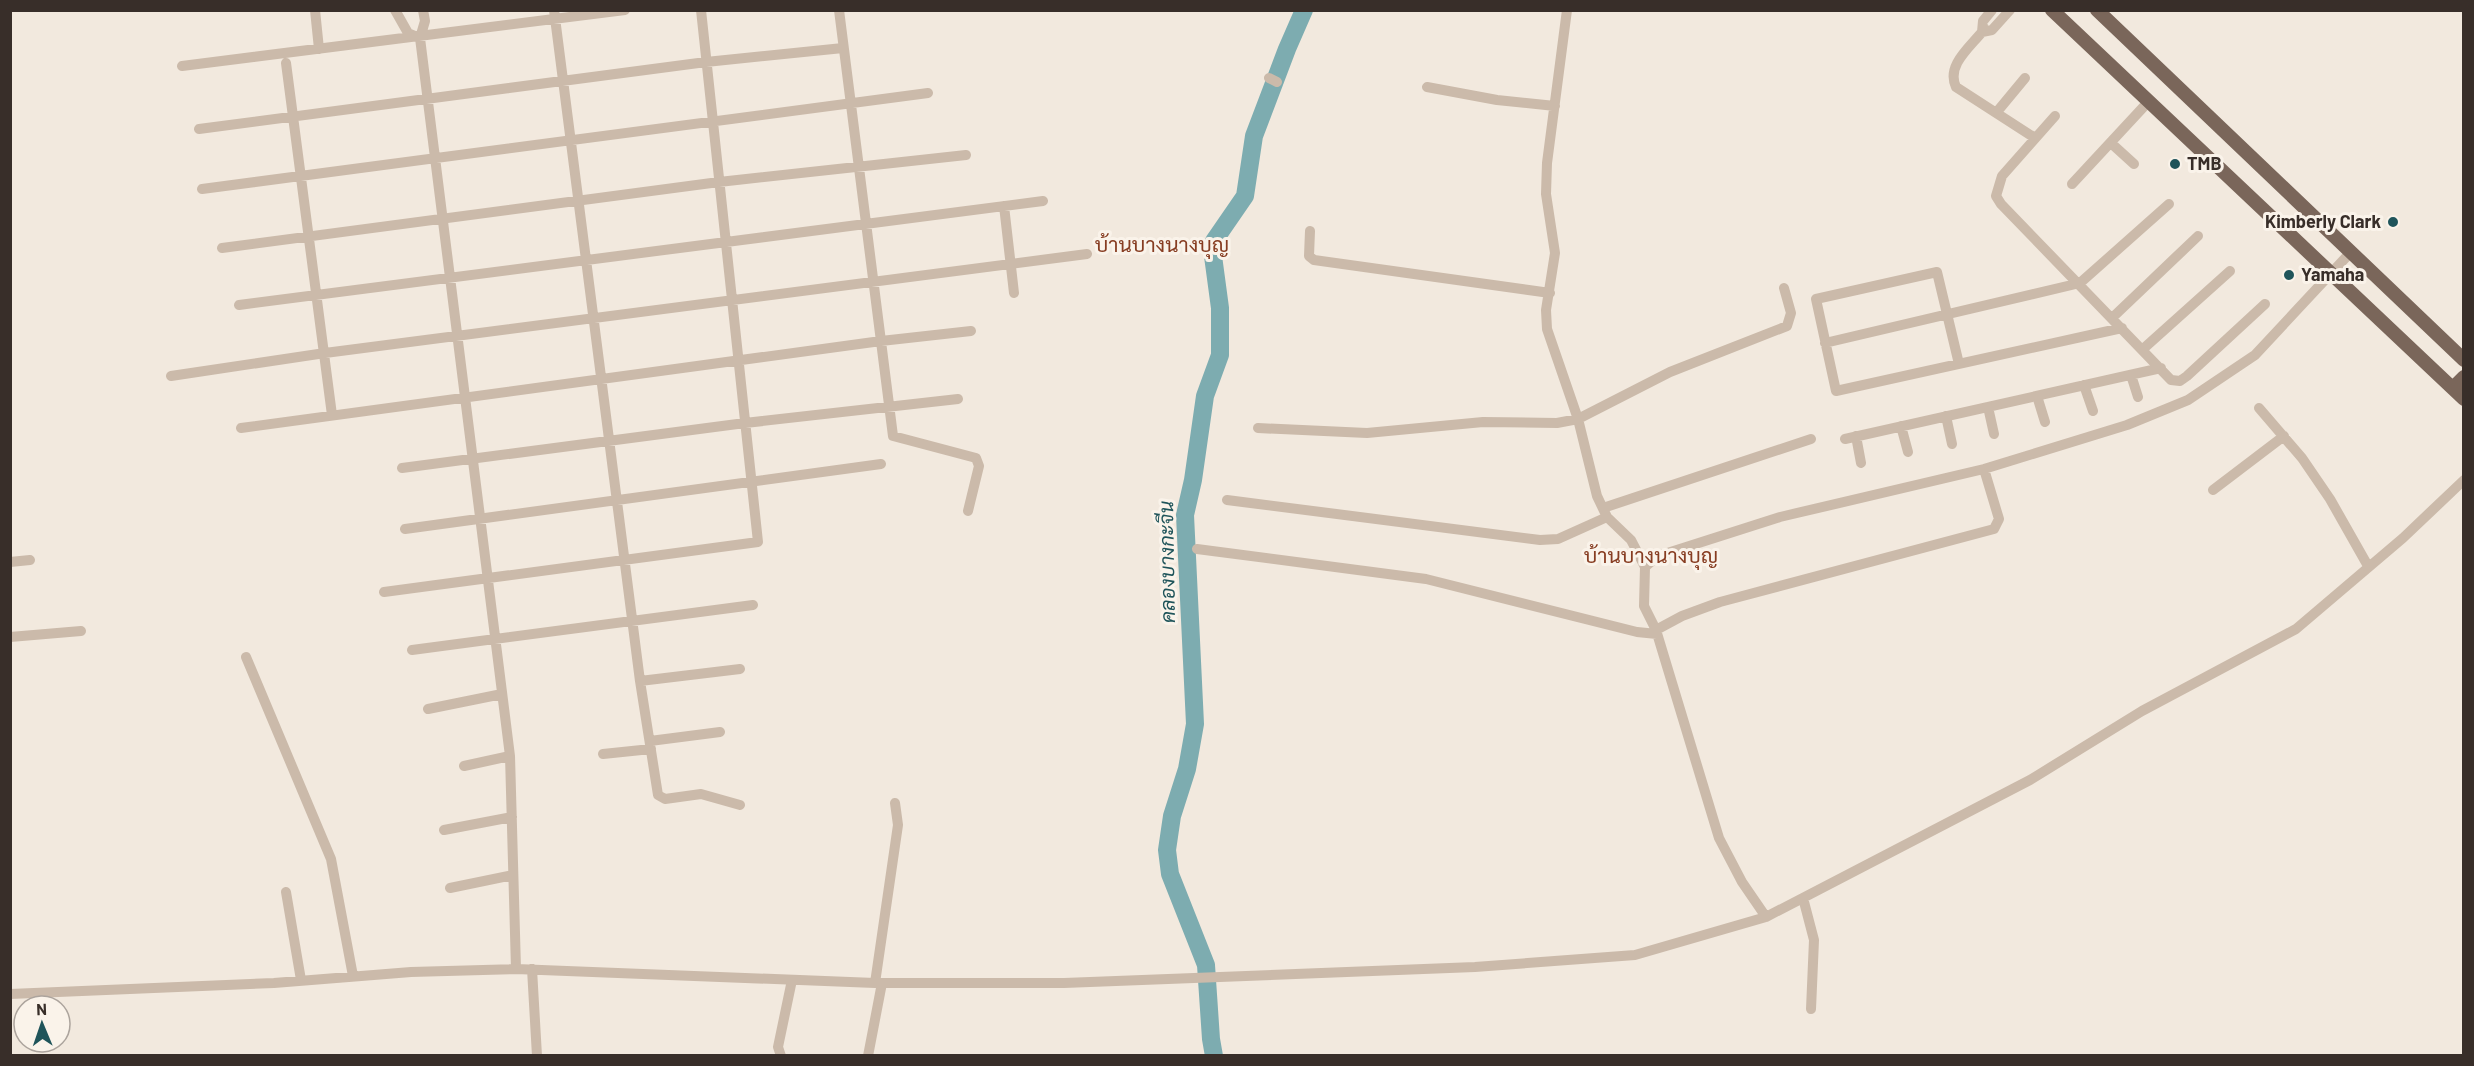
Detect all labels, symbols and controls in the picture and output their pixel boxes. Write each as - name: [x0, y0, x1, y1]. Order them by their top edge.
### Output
- place label: TMB: [2187, 152, 2222, 174]
- marker: TMB: [2168, 157, 2182, 171]
- place label: Kimberly Clark: [2265, 210, 2381, 232]
- marker: Kimberly Clark: [2386, 215, 2400, 229]
- district label: บ้านบางนางบุญ: [1095, 231, 1229, 259]
- place label: Yamaha: [2301, 263, 2364, 285]
- marker: Yamaha: [2282, 268, 2296, 282]
- water label: คลองบางกะจีน: [1153, 500, 1179, 623]
- district label: บ้านบางนางบุญ: [1584, 542, 1718, 570]
- north arrow: [12, 994, 72, 1054]
- text: N: [36, 999, 47, 1018]

